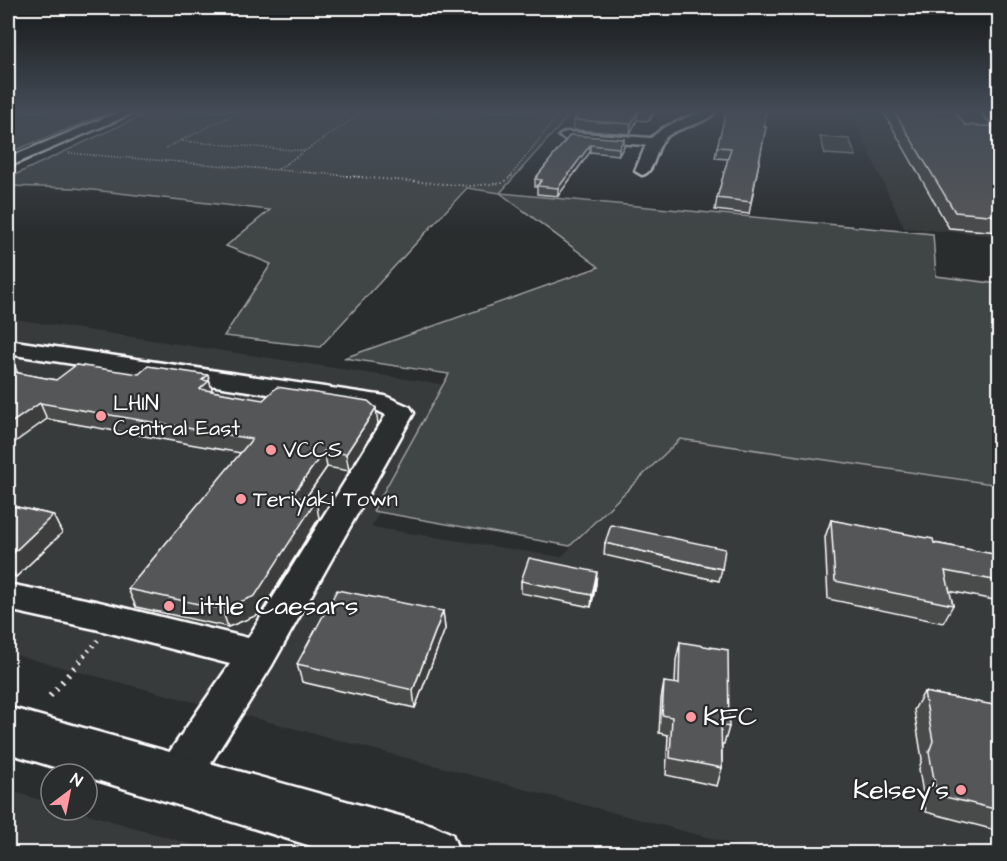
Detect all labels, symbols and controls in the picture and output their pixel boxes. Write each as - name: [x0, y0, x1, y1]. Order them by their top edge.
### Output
- place label: LHIN Central East: [113, 388, 240, 444]
- marker: LHIN Central East: [94, 409, 108, 423]
- place label: VCCS: [283, 435, 342, 466]
- marker: VCCS: [264, 443, 278, 457]
- place label: Teriyaki Town: [253, 484, 398, 516]
- marker: Teriyaki Town: [234, 492, 248, 506]
- place label: Little Caesars: [181, 587, 358, 625]
- marker: Little Caesars: [162, 599, 176, 613]
- place label: KFC: [703, 698, 757, 736]
- marker: KFC: [684, 710, 698, 724]
- north arrow: [39, 762, 99, 822]
- text: N: [66, 768, 87, 792]
- place label: Kelsey's: [853, 771, 949, 810]
- marker: Kelsey's: [954, 783, 968, 797]

